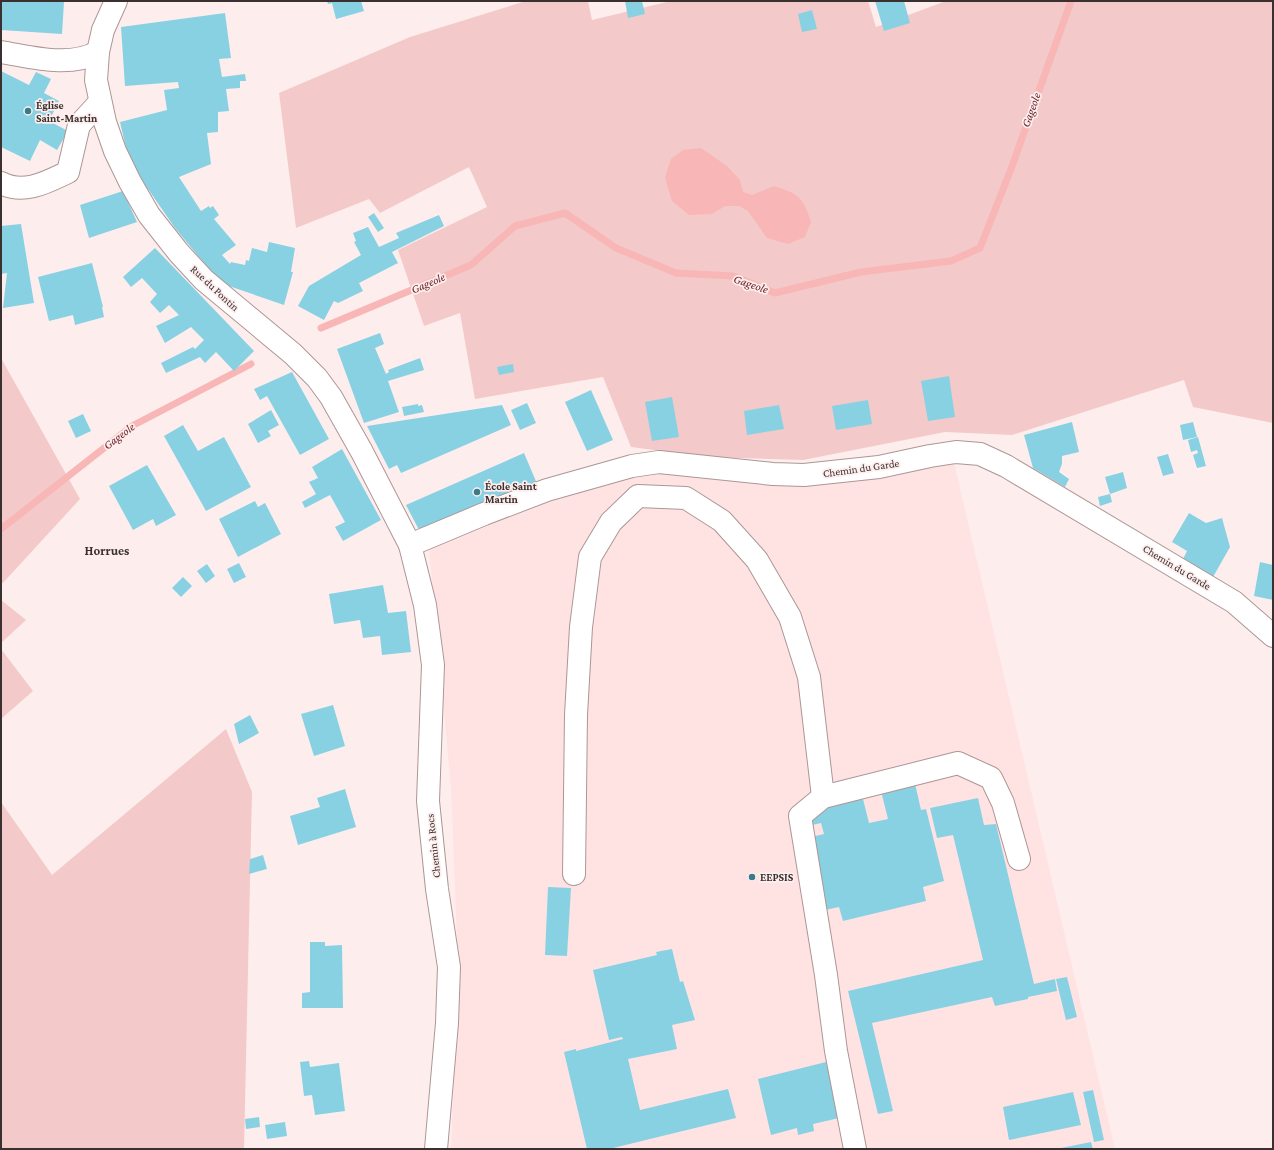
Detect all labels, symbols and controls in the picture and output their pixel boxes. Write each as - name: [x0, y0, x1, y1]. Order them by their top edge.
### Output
- water label: Gageole: [1018, 90, 1044, 129]
- place label: Église Saint-Martin: [36, 99, 98, 124]
- marker: Église Saint-Martin: [23, 106, 33, 116]
- street label: Rue du Pontin: [188, 263, 242, 313]
- water label: Gageole: [409, 269, 448, 296]
- water label: Gageole: [732, 272, 771, 297]
- water label: Gageole: [101, 419, 138, 452]
- street label: Chemin du Garde: [822, 457, 900, 479]
- place label: École Saint Martin: [485, 480, 537, 505]
- marker: École Saint Martin: [472, 487, 482, 497]
- street label: Chemin du Garde: [1141, 542, 1213, 592]
- district label: Horrues: [85, 543, 129, 558]
- street label: Chemin à Rocs: [424, 813, 442, 879]
- place label: EEPSIS: [760, 871, 794, 883]
- marker: EEPSIS: [747, 872, 757, 882]

